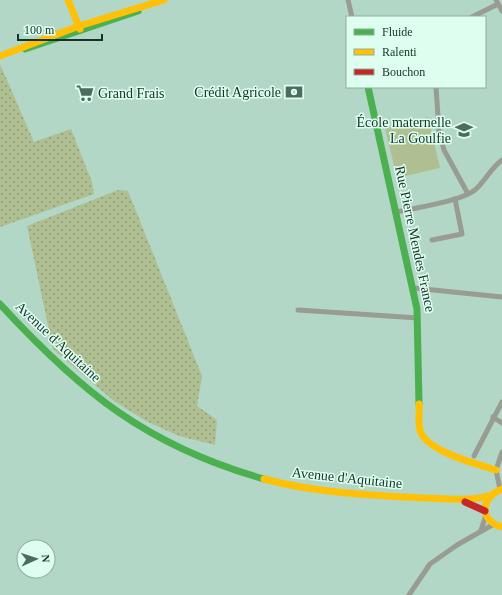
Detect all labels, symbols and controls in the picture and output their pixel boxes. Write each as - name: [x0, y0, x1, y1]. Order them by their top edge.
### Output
- scale bar: [18, 16, 102, 42]
- legend: [346, 16, 486, 88]
- text: 100 m: [24, 23, 55, 37]
- text: Fluide: [382, 25, 413, 39]
- text: Ralenti: [382, 45, 417, 59]
- text: Bouchon: [382, 65, 425, 79]
- bank icon: Crédit Agricole: [284, 82, 304, 102]
- supermarket icon: Grand Frais: [75, 83, 95, 103]
- place label: Crédit Agricole: [194, 85, 281, 100]
- place label: Grand Frais: [98, 86, 165, 101]
- place label: École maternelle La Goulfie: [357, 114, 451, 146]
- school or university icon: École maternelle La Goulfie: [454, 120, 474, 140]
- street label: Rue Pierre Mendes France: [392, 165, 438, 313]
- street label: Avenue d'Aquitaine: [12, 299, 104, 385]
- street label: Avenue d'Aquitaine: [291, 465, 403, 491]
- north arrow: [16, 539, 56, 579]
- text: N: [40, 554, 52, 563]

